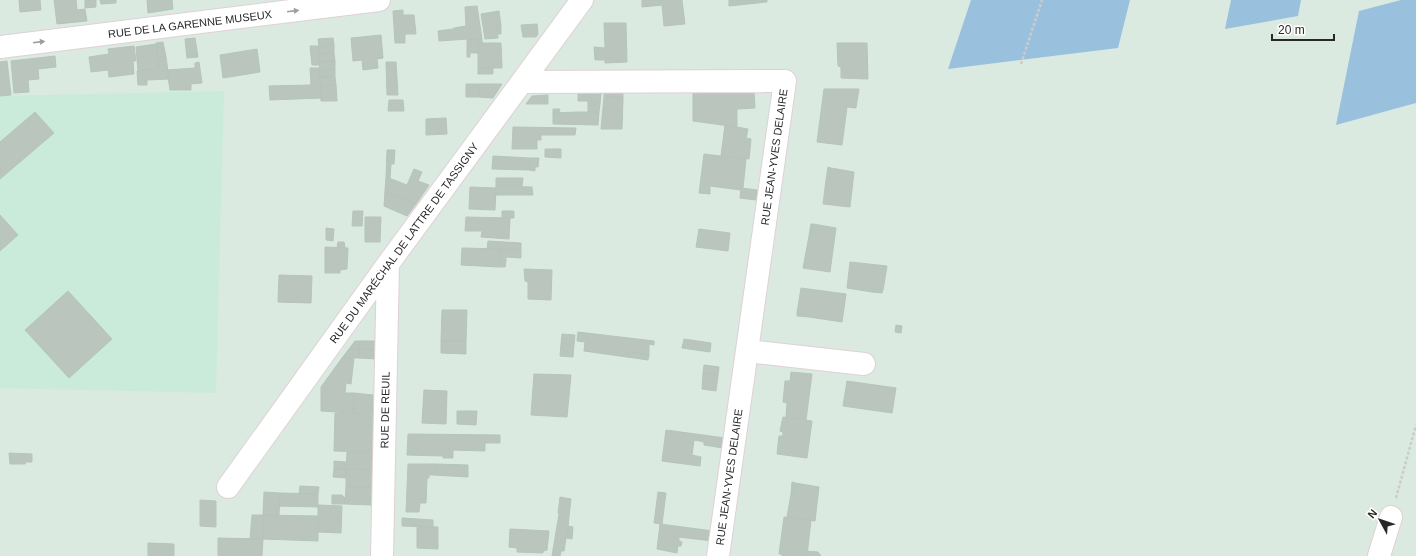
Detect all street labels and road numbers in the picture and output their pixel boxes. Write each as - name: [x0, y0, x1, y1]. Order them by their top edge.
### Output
- street label: RUE DE LA GARENNE MUSEUX: [107, 8, 273, 40]
- street label: RUE JEAN-YVES DELAIRE: [758, 88, 790, 226]
- street label: RUE DU MARÉCHAL DE LATTRE DE TASSIGNY: [327, 140, 481, 346]
- street label: RUE DE REUIL: [378, 371, 392, 449]
- street label: RUE JEAN-YVES DELAIRE: [713, 408, 745, 546]

